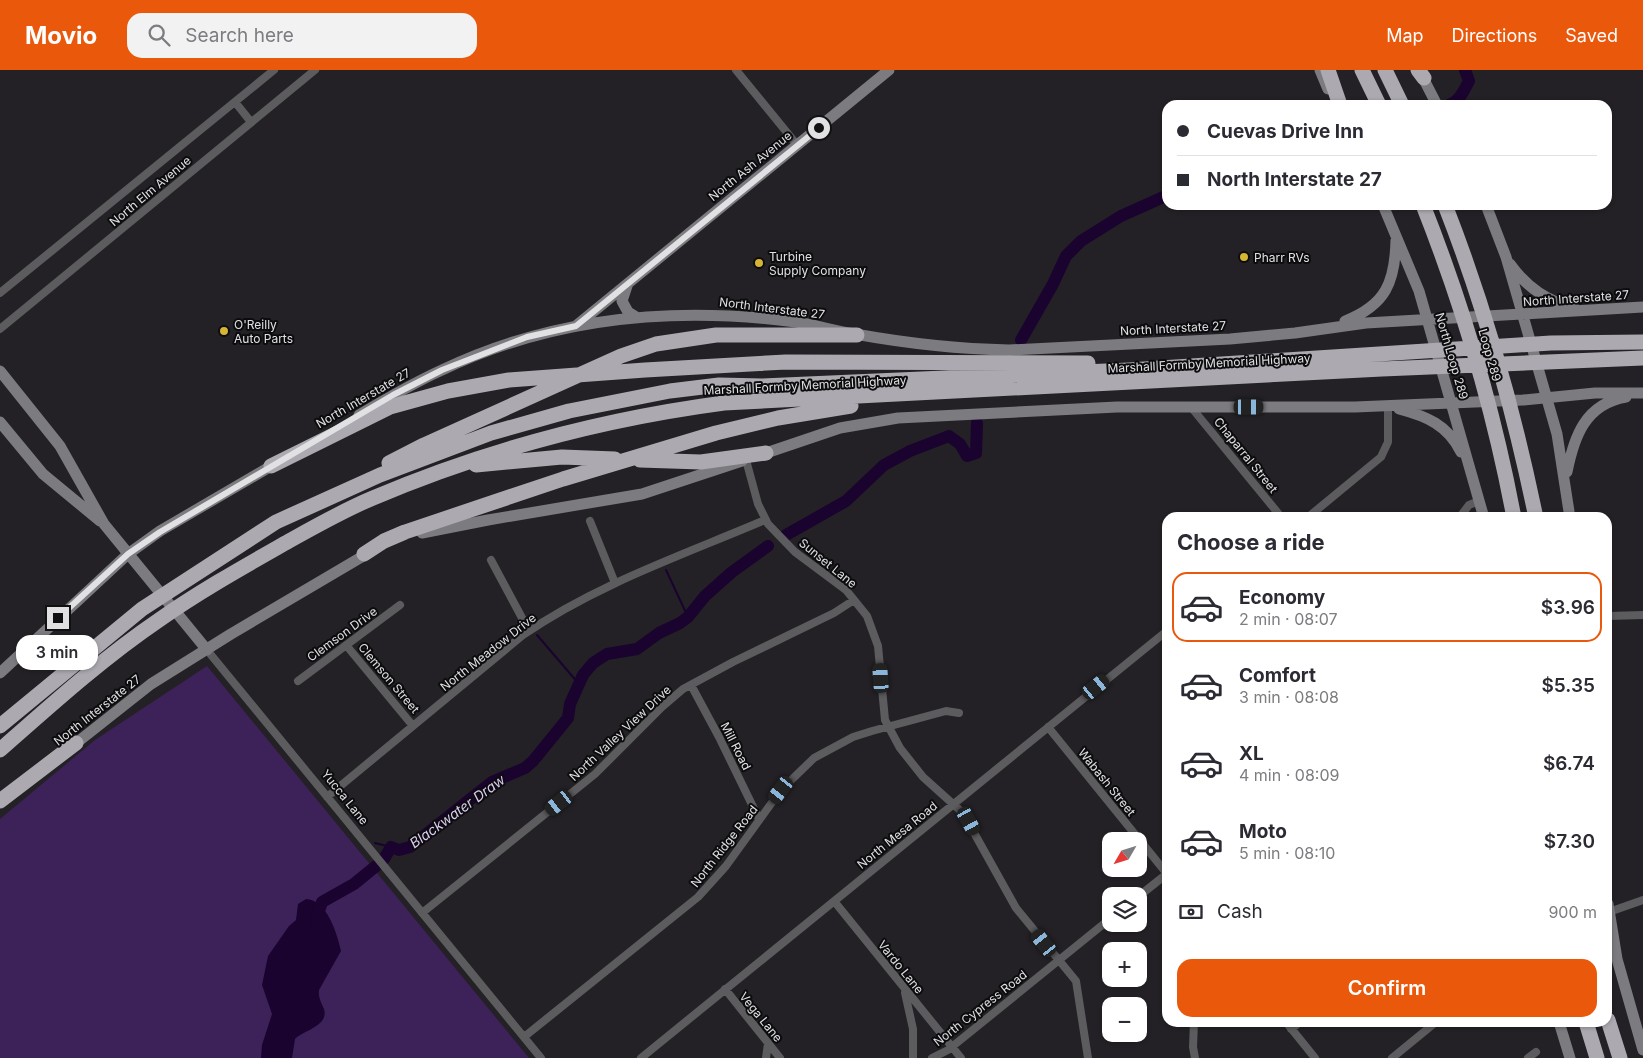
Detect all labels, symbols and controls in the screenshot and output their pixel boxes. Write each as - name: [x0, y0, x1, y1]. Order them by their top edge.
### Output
- search box: [127, 13, 477, 58]
- text: Movio: [25, 21, 97, 50]
- icon: search: [145, 21, 173, 49]
- text: Search here: [185, 24, 294, 47]
- text: Map: [1386, 25, 1424, 46]
- text: Directions: [1452, 25, 1537, 46]
- text: Saved: [1565, 25, 1618, 46]
- route start: [808, 117, 830, 139]
- text: Cuevas Drive Inn: [1207, 120, 1364, 143]
- street label: North Ash Avenue: [705, 128, 795, 204]
- street label: North Elm Avenue: [106, 153, 194, 229]
- text: North Interstate 27: [1207, 168, 1382, 191]
- place label: Turbine Supply Company: [769, 249, 866, 278]
- place label: Pharr RVs: [1254, 250, 1310, 265]
- marker: Pharr RVs: [1238, 251, 1250, 263]
- marker: Turbine Supply Company: [753, 257, 765, 269]
- street label: North Interstate 27: [1522, 287, 1630, 309]
- street label: North Interstate 27: [718, 294, 826, 322]
- street label: North Loop 289: [1432, 311, 1472, 401]
- place label: O'Reilly Auto Parts: [234, 317, 293, 346]
- street label: North Interstate 27: [1120, 318, 1227, 338]
- marker: O'Reilly Auto Parts: [218, 325, 230, 337]
- street label: Loop 289: [1475, 327, 1505, 383]
- street label: Marshall Formby Memorial Highway: [1107, 350, 1311, 376]
- street label: North Interstate 27: [313, 365, 413, 431]
- street label: Marshall Formby Memorial Highway: [703, 372, 907, 398]
- car: [1234, 400, 1264, 415]
- street label: Chaparral Street: [1211, 414, 1281, 496]
- text: Choose a ride: [1177, 529, 1325, 555]
- street label: Sunset Lane: [796, 535, 860, 591]
- icon: car: [1179, 585, 1224, 630]
- text: Economy: [1239, 586, 1325, 609]
- text: $3.96: [1541, 596, 1595, 619]
- street label: Clemson Drive: [304, 604, 380, 664]
- route end: [47, 607, 69, 629]
- text: 2 min · 08:07: [1239, 609, 1338, 629]
- street label: North Meadow Drive: [437, 610, 539, 694]
- callout: 3 min: [17, 636, 99, 670]
- street label: Clemson Street: [355, 640, 423, 716]
- text: 3 min: [36, 642, 78, 662]
- car: [872, 663, 889, 693]
- icon: car: [1179, 663, 1224, 708]
- text: Comfort: [1239, 664, 1316, 687]
- street label: North Interstate 27: [50, 671, 144, 749]
- car: [1079, 672, 1112, 702]
- text: $5.35: [1542, 674, 1595, 697]
- street label: North Valley View Drive: [566, 682, 674, 784]
- text: 3 min · 08:08: [1239, 687, 1339, 707]
- street label: Mill Road: [718, 719, 754, 773]
- icon: car: [1179, 741, 1224, 786]
- text: XL: [1239, 742, 1264, 765]
- street label: Wabash Street: [1075, 745, 1139, 819]
- text: $6.74: [1543, 752, 1595, 775]
- text: 4 min · 08:09: [1239, 765, 1339, 785]
- street label: Yucca Lane: [318, 767, 372, 827]
- water label: Blackwater Draw: [406, 770, 508, 851]
- car: [765, 774, 796, 806]
- car: [542, 788, 575, 818]
- street label: North Mesa Road: [854, 798, 940, 872]
- street label: North Ridge Road: [687, 802, 761, 890]
- car: [955, 804, 982, 838]
- icon: car: [1179, 819, 1224, 864]
- text: Moto: [1239, 820, 1287, 843]
- text: $7.30: [1544, 830, 1595, 853]
- north arrow: [1102, 832, 1148, 878]
- map controls: [1102, 832, 1147, 1042]
- text: 5 min · 08:10: [1239, 843, 1335, 863]
- button: layers: [1102, 887, 1147, 932]
- icon: cash: [1177, 898, 1205, 926]
- text: Cash: [1217, 900, 1263, 923]
- text: 900 m: [1548, 902, 1597, 922]
- car: [1028, 927, 1059, 959]
- street label: Vardo Lane: [875, 937, 927, 997]
- button: +: [1102, 942, 1147, 987]
- button: Confirm: [1177, 959, 1597, 1017]
- street label: North Cypress Road: [930, 967, 1030, 1049]
- street label: Vega Lane: [736, 989, 786, 1045]
- button: −: [1102, 997, 1147, 1042]

